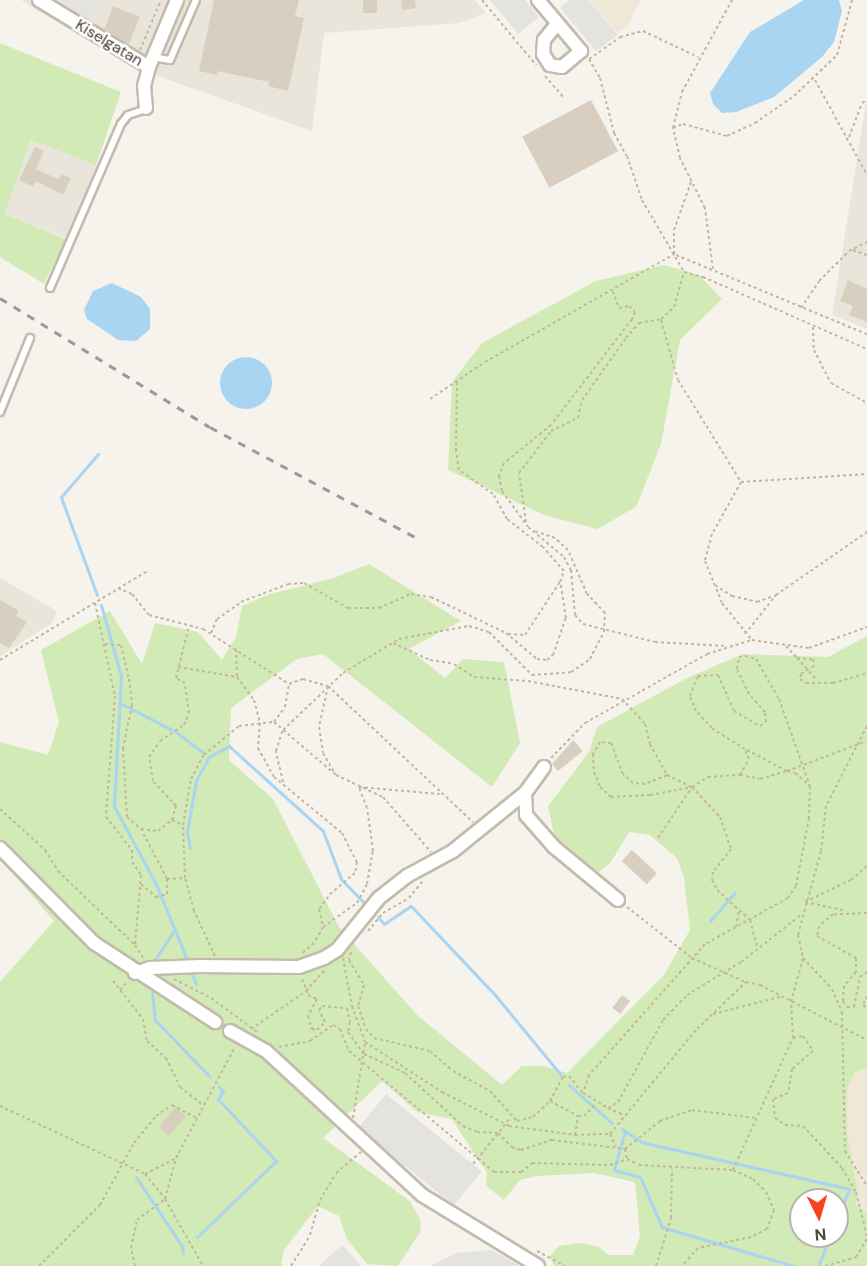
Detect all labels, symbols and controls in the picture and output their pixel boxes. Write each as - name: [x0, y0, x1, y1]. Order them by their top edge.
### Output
- street label: Kiselgatan: [72, 15, 146, 71]
- north arrow: [789, 1188, 849, 1248]
- text: N: [814, 1223, 827, 1245]

